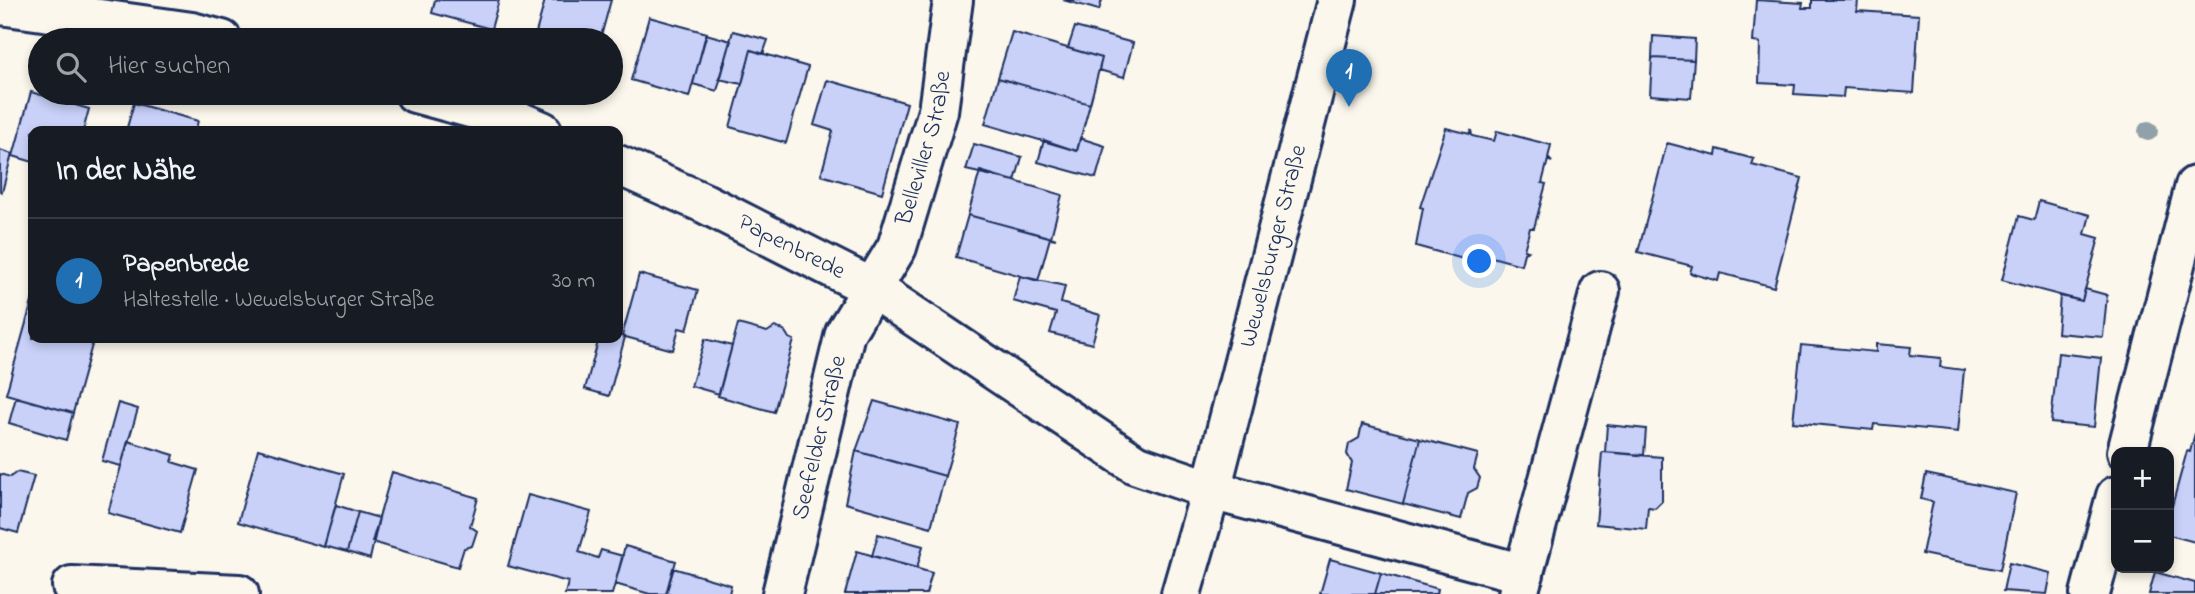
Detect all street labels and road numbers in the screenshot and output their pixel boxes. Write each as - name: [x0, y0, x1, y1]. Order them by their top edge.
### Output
- street label: Belleviller Straße: [887, 68, 961, 230]
- street label: Wewelsburger Straße: [1231, 141, 1317, 351]
- street label: Papenbrede: [732, 205, 851, 289]
- street label: Seefelder Straße: [783, 352, 857, 523]

